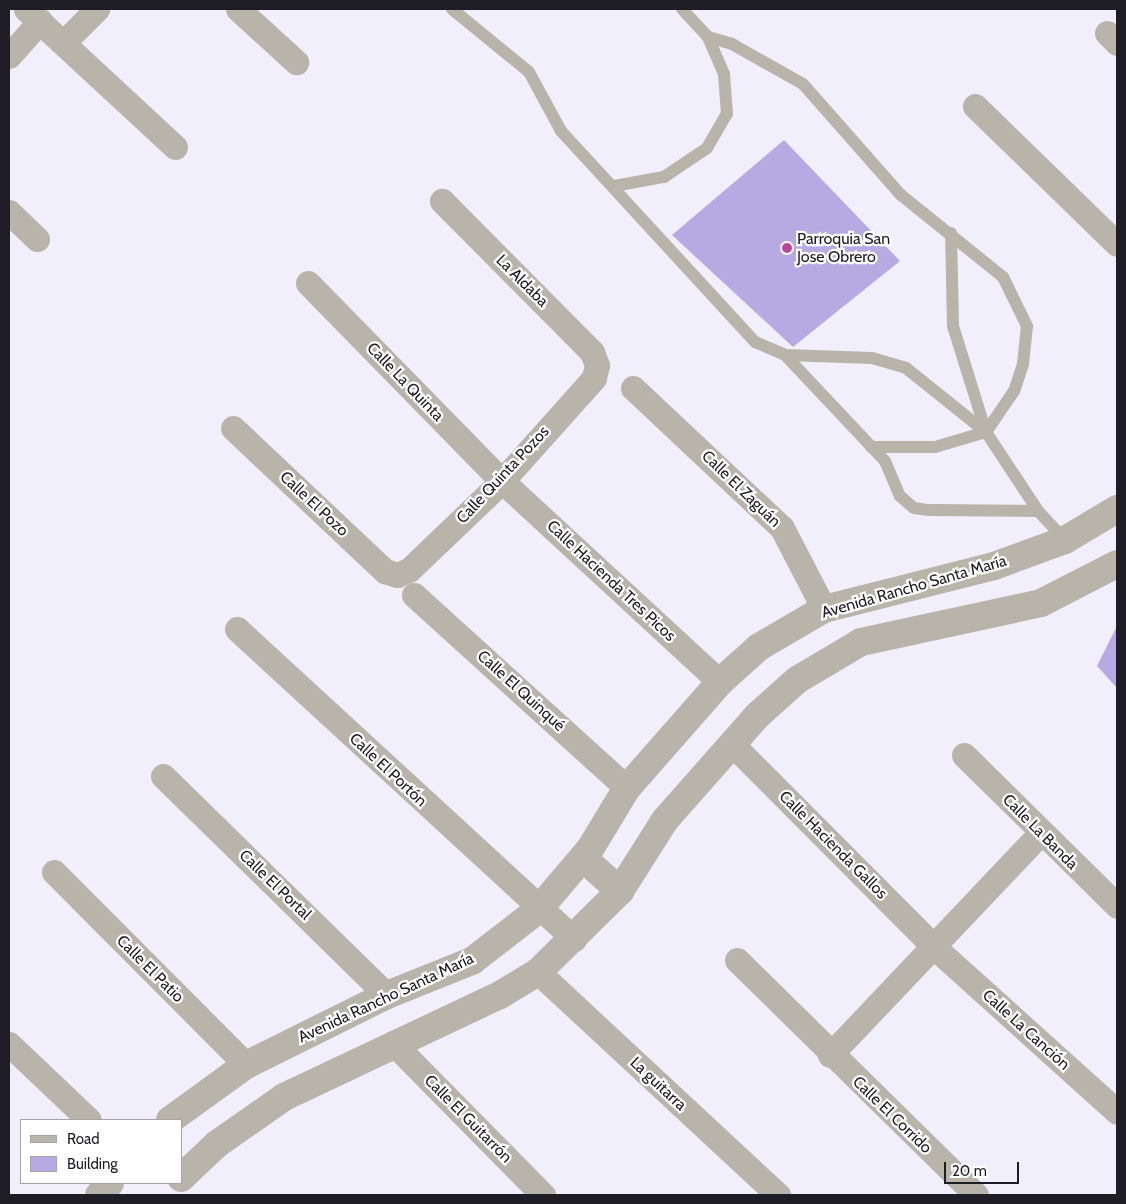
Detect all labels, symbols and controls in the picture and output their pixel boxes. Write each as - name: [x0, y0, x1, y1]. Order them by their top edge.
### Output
- place label: Parroquia San Jose Obrero: [797, 229, 890, 267]
- marker: Parroquia San Jose Obrero: [781, 242, 793, 254]
- street label: La Aldaba: [492, 251, 552, 311]
- street label: Calle La Quinta: [363, 339, 447, 425]
- street label: Calle Quinta Pozos: [453, 422, 553, 528]
- street label: Calle El Zaguán: [698, 447, 784, 531]
- street label: Calle El Pozo: [276, 467, 352, 541]
- street label: Calle Hacienda Tres Picos: [543, 516, 679, 646]
- street label: Avenida Rancho Santa María: [819, 551, 1009, 623]
- street label: Calle El Quinqué: [473, 647, 569, 735]
- street label: Calle El Portón: [345, 729, 431, 811]
- street label: Calle Hacienda Gallos: [775, 787, 891, 903]
- street label: Calle La Banda: [998, 790, 1082, 874]
- street label: Calle El Portal: [235, 846, 315, 924]
- street label: Calle El Patio: [112, 931, 188, 1007]
- street label: Avenida Rancho Santa María: [295, 949, 477, 1047]
- street label: Calle La Canción: [978, 986, 1074, 1074]
- street label: La guitarra: [626, 1053, 690, 1115]
- street label: Calle El Guitarrón: [420, 1071, 516, 1167]
- street label: Calle El Corrido: [848, 1072, 936, 1158]
- legend: [20, 1119, 182, 1184]
- text: Road: [67, 1130, 100, 1148]
- scale bar: [946, 1152, 1021, 1184]
- text: Building: [67, 1155, 118, 1173]
- text: 20 m: [952, 1162, 987, 1180]

